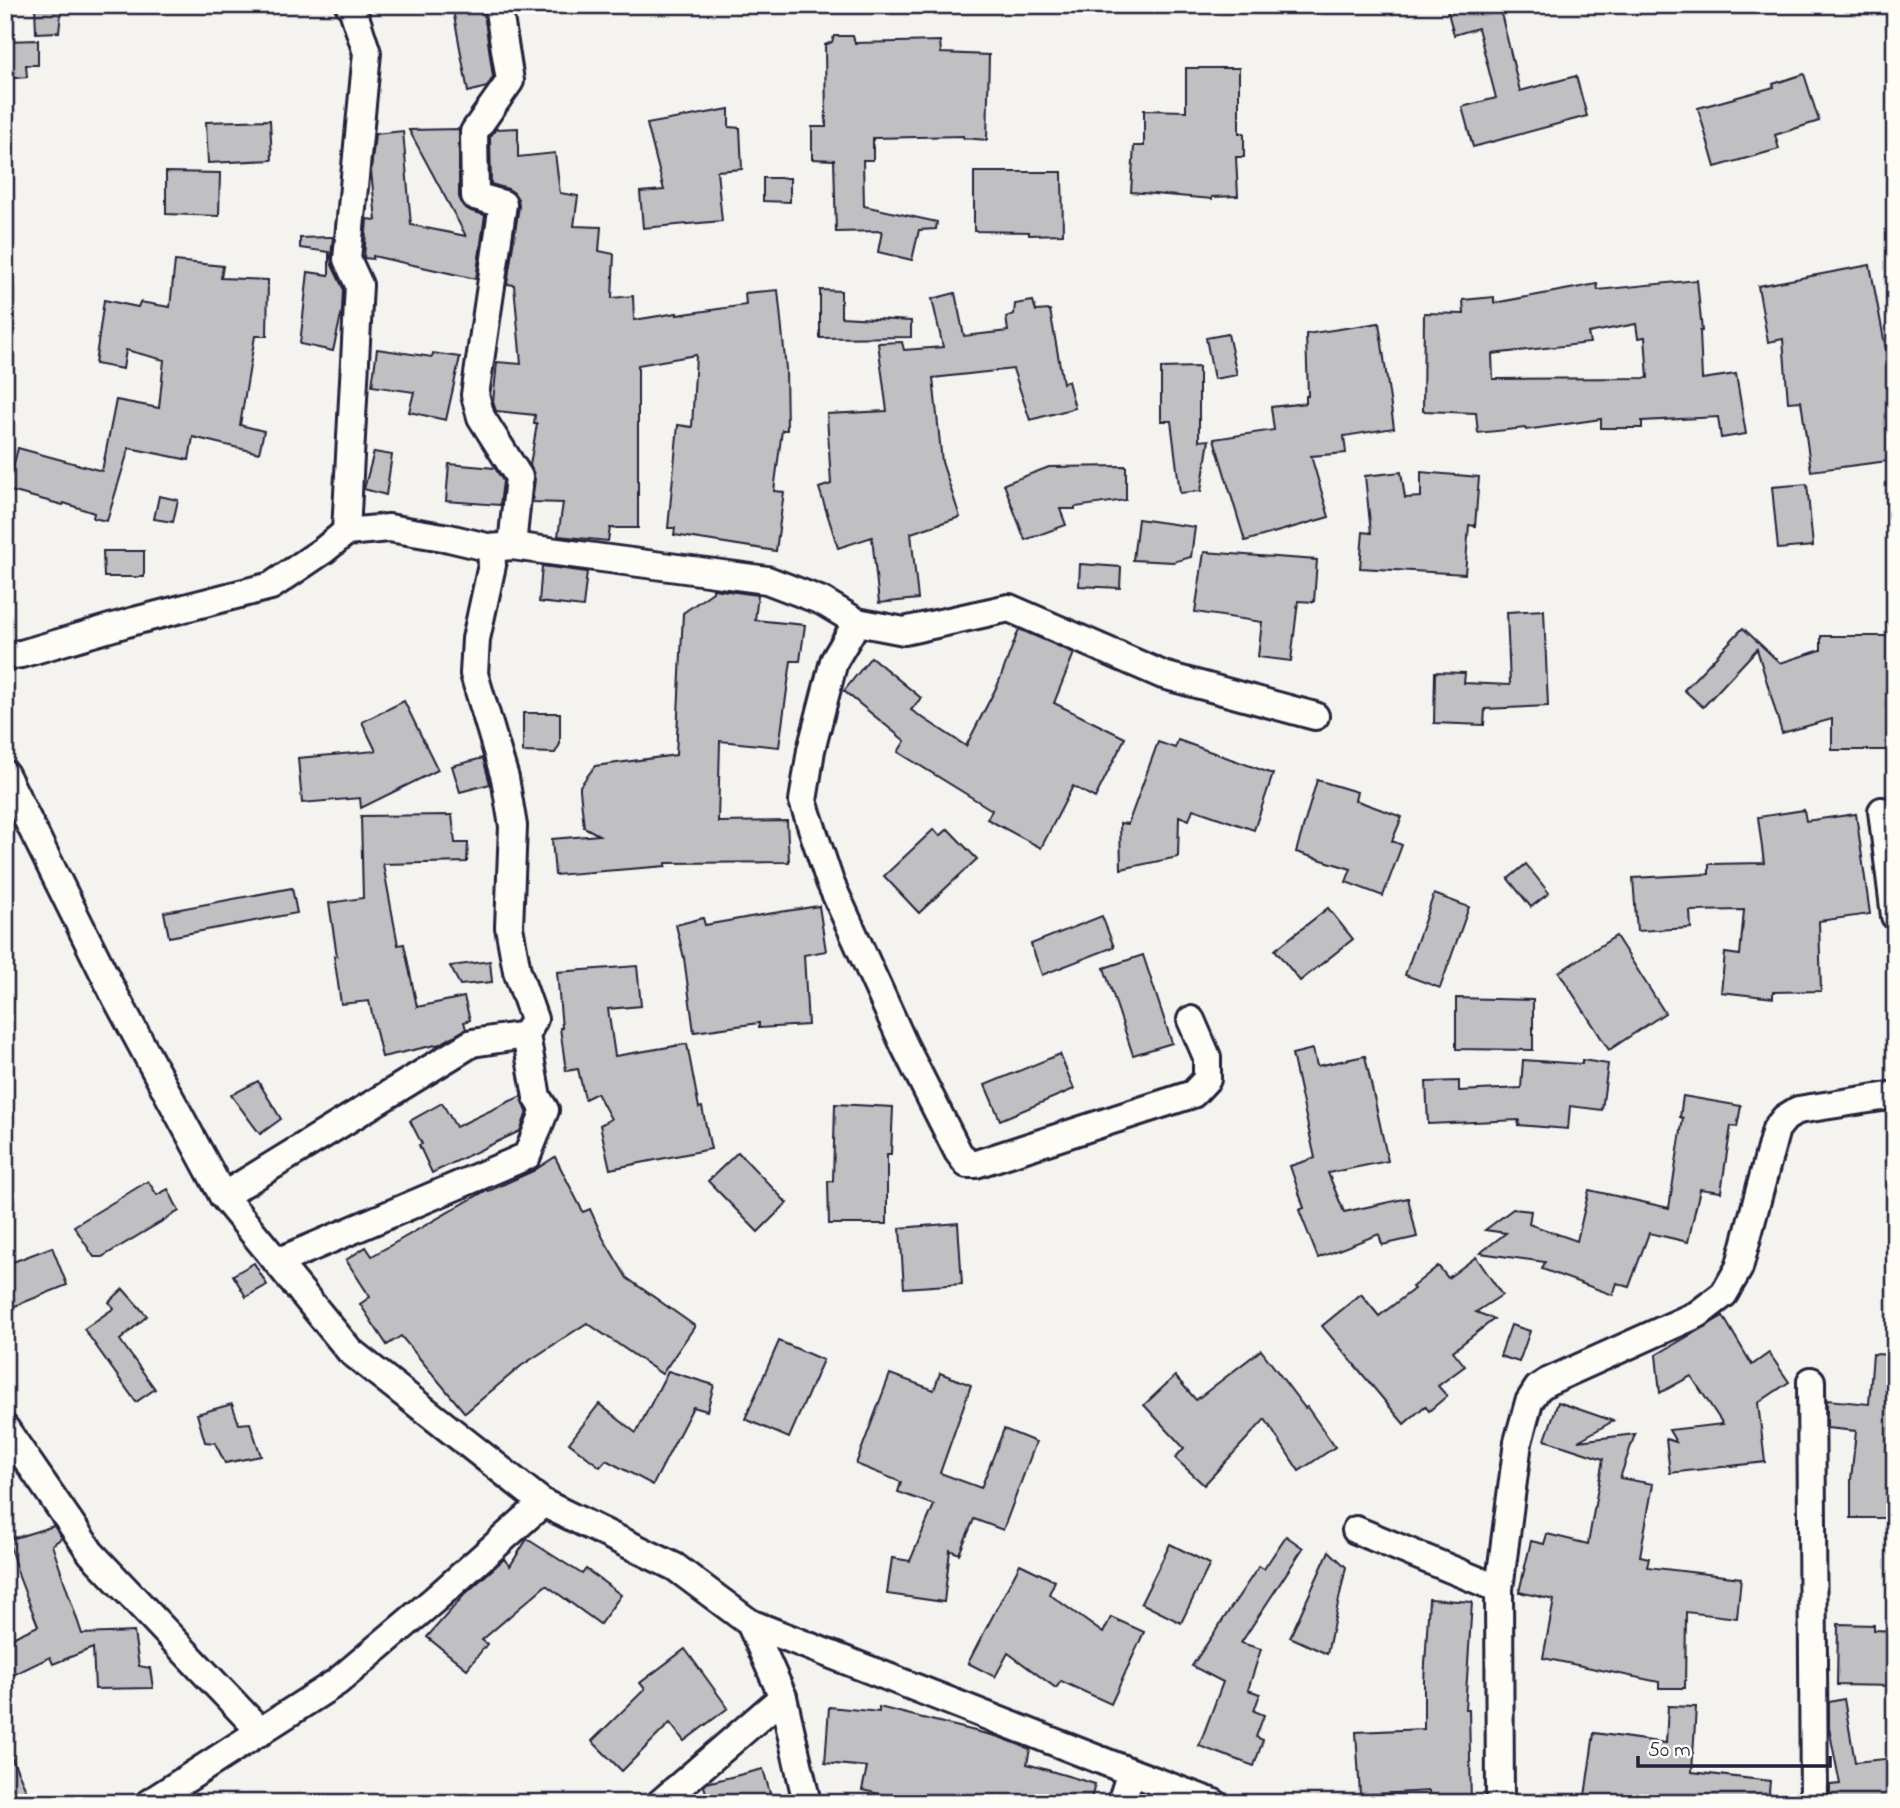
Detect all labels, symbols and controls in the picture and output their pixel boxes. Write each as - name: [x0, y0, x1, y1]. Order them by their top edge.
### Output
- scale bar: [1638, 1724, 1830, 1768]
- text: 50 m: [1648, 1736, 1691, 1766]

